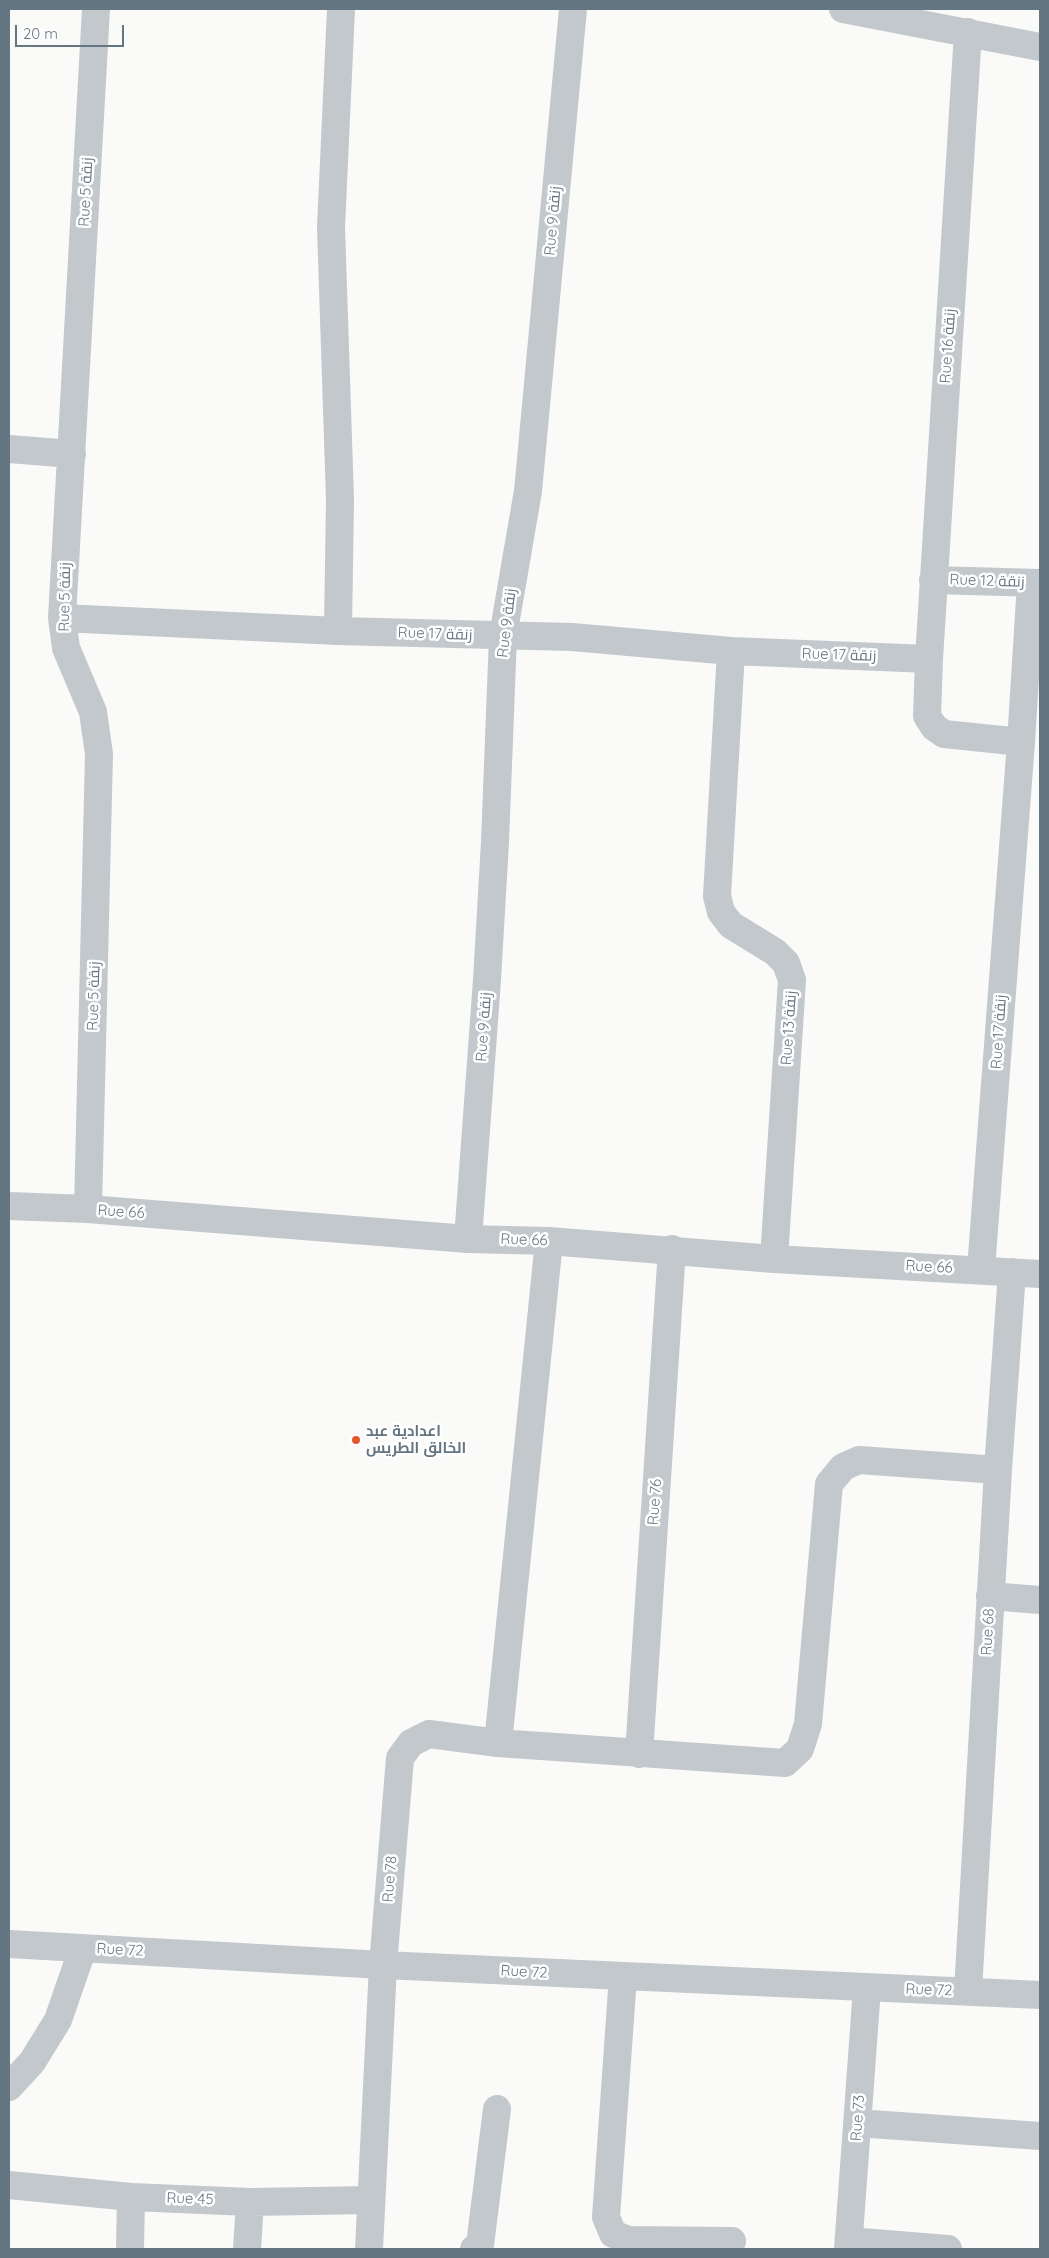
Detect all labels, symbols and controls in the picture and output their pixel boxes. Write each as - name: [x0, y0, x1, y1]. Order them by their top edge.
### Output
- scale bar: [18, 15, 126, 47]
- text: 20 m: [23, 24, 58, 43]
- street label: Rue 5 زنقة: [75, 157, 97, 227]
- street label: Rue 9 زنقة: [541, 186, 565, 256]
- street label: Rue 16 زنقة: [936, 308, 960, 384]
- street label: Rue 5 زنقة: [55, 562, 75, 632]
- street label: Rue 12 زنقة: [949, 571, 1025, 591]
- street label: Rue 9 زنقة: [494, 587, 520, 659]
- street label: Rue 17 زنقة: [397, 624, 473, 644]
- street label: Rue 17 زنقة: [801, 645, 877, 665]
- street label: Rue 5 زنقة: [84, 961, 104, 1031]
- street label: Rue 13 زنقة: [777, 990, 801, 1066]
- street label: Rue 9 زنقة: [473, 992, 495, 1062]
- street label: Rue 17 زنقة: [987, 994, 1011, 1070]
- street label: Rue 66: [97, 1201, 145, 1223]
- street label: Rue 66: [500, 1230, 548, 1250]
- street label: Rue 66: [905, 1257, 953, 1277]
- place label: اعدادية عبد الخالق الطريس: [366, 1422, 466, 1457]
- marker: اعدادية عبد الخالق الطريس: [350, 1434, 362, 1446]
- street label: Rue 76: [644, 1478, 666, 1526]
- street label: Rue 68: [978, 1608, 998, 1656]
- street label: Rue 78: [379, 1855, 401, 1903]
- street label: Rue 72: [96, 1940, 144, 1960]
- street label: Rue 72: [500, 1962, 548, 1982]
- street label: Rue 72: [905, 1980, 953, 2000]
- street label: Rue 73: [847, 2094, 869, 2142]
- street label: Rue 45: [166, 2189, 214, 2209]

